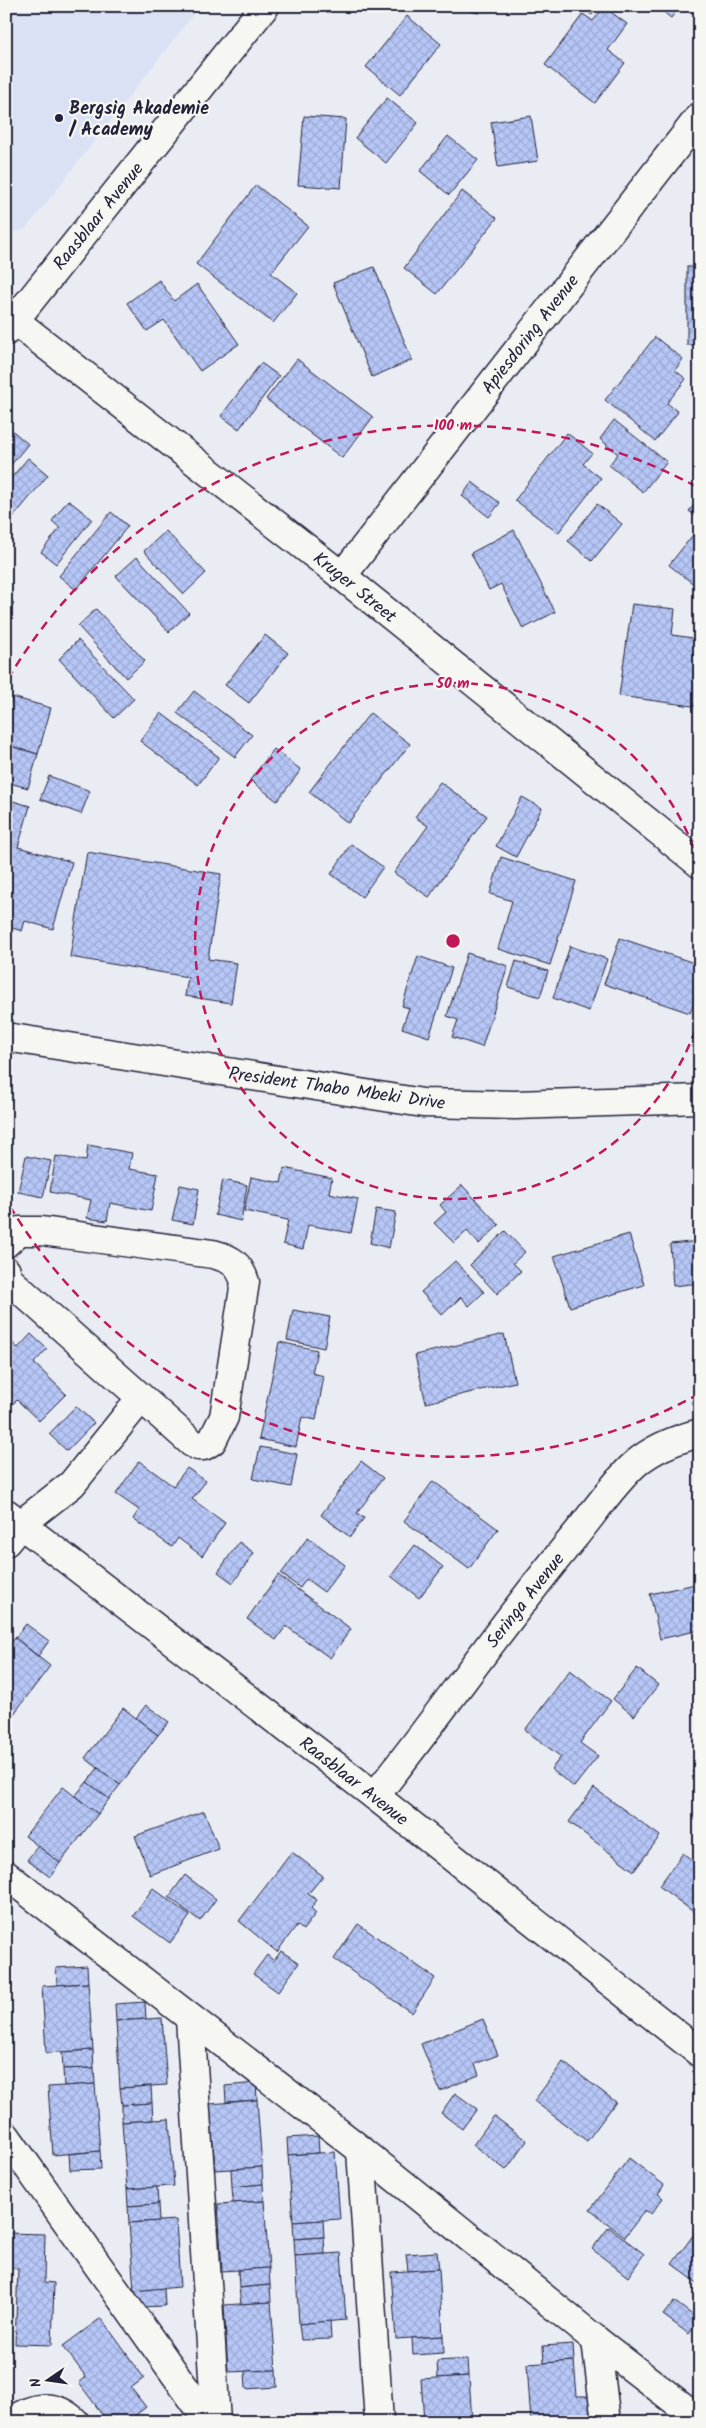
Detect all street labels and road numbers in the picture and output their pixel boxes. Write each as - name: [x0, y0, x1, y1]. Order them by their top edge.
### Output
- street label: Raasblaar Avenue: [46, 157, 152, 277]
- street label: Apiesdoring Avenue: [475, 269, 587, 401]
- street label: Kruger Street: [306, 545, 403, 632]
- street label: President Thabo Mbeki Drive: [227, 1060, 447, 1119]
- street label: Seringa Avenue: [479, 1547, 573, 1655]
- street label: Raasblaar Avenue: [292, 1730, 414, 1834]

